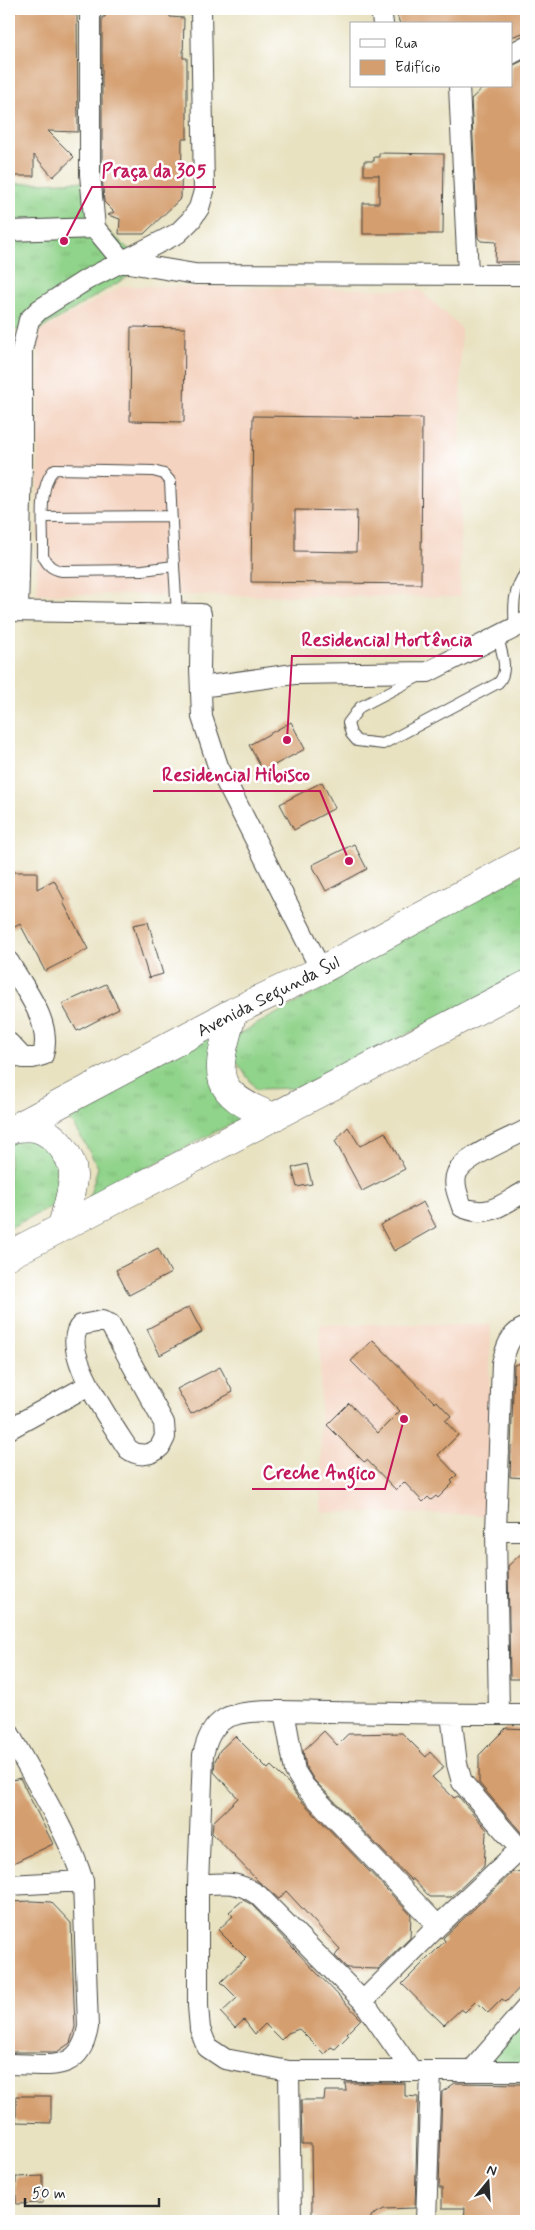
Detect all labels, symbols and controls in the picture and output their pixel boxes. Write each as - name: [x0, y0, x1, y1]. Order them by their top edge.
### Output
- legend: [350, 22, 512, 88]
- text: Rua: [395, 34, 418, 54]
- text: Edifício: [395, 58, 440, 78]
- callout: Praça da 305: [92, 153, 216, 187]
- text: Praça da 305: [102, 159, 207, 184]
- callout: Residencial Hortência: [292, 622, 483, 656]
- text: Residencial Hortência: [301, 628, 473, 653]
- callout: Residencial Hibisco: [153, 757, 320, 791]
- text: Residencial Hibisco: [162, 763, 310, 788]
- street label: Avenida Segunda Sul: [193, 951, 345, 1045]
- callout: Creche Angico: [252, 1455, 385, 1489]
- text: Creche Angico: [262, 1461, 376, 1489]
- north arrow: [462, 2158, 512, 2208]
- text: N: [484, 2161, 499, 2181]
- scale bar: [25, 2175, 159, 2207]
- text: 50 m: [32, 2184, 66, 2204]

